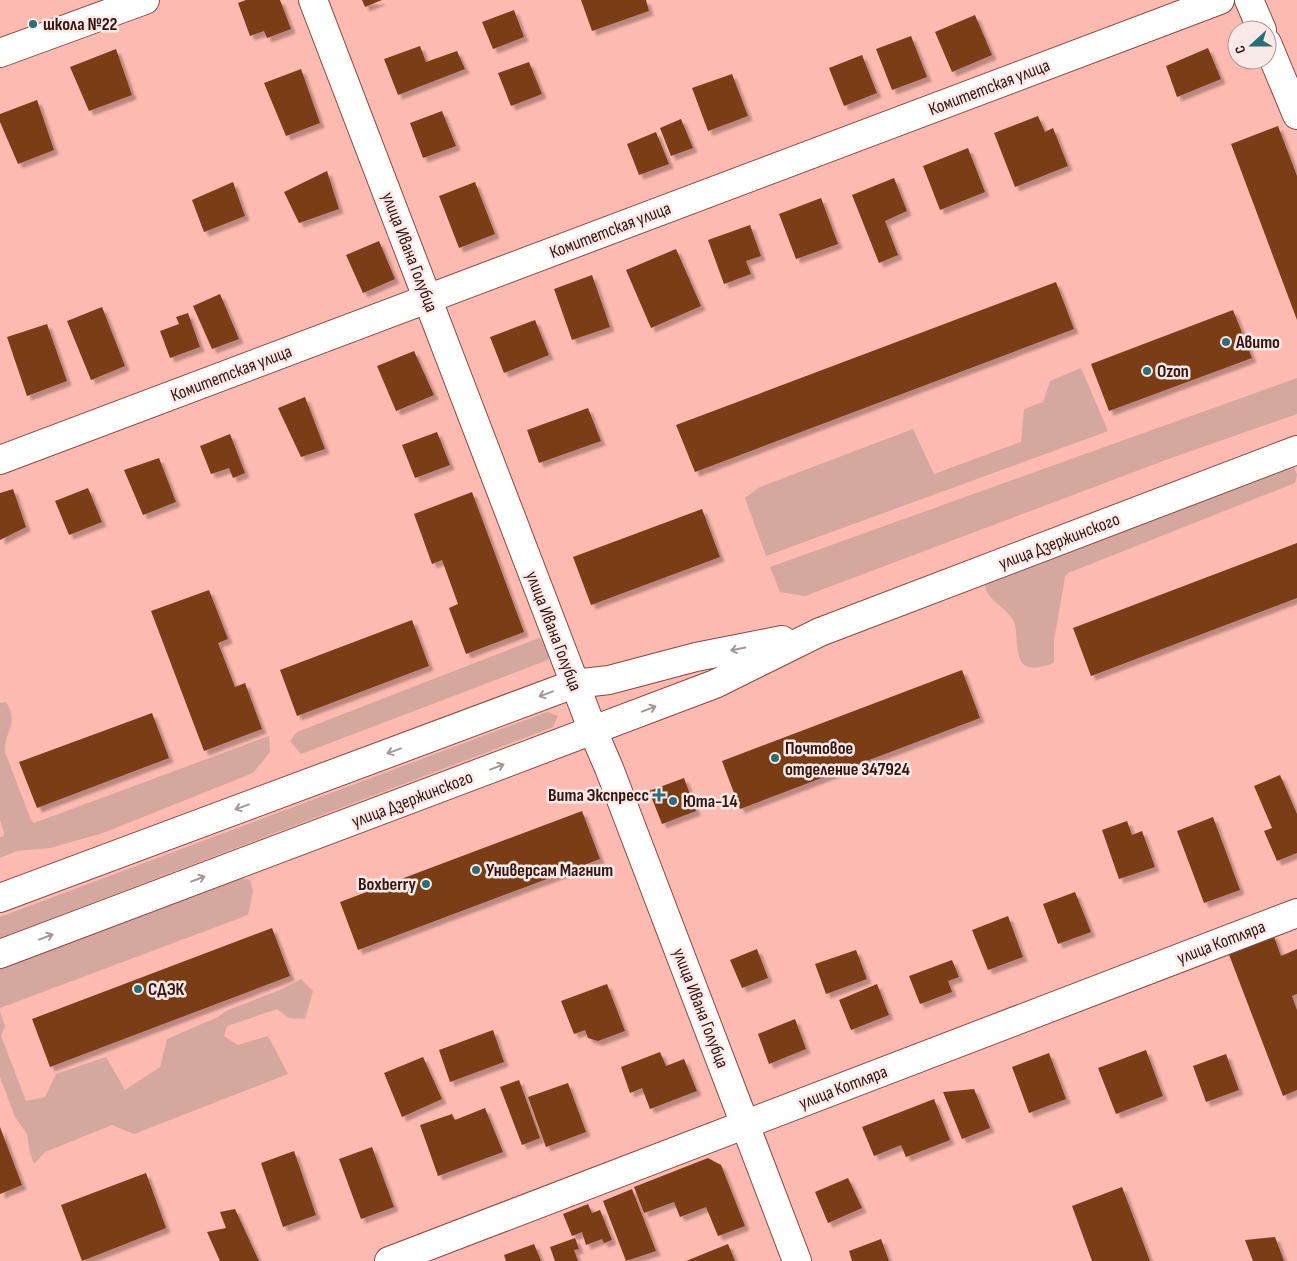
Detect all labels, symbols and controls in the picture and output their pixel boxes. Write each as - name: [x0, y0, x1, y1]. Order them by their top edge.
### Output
- place label: школа №22: [43, 14, 118, 35]
- marker: школа №22: [27, 18, 39, 30]
- north arrow: [1227, 20, 1277, 70]
- text: С: [1231, 43, 1250, 56]
- street label: Комитетская улица: [926, 55, 1053, 120]
- street label: улица Ивана Голубца: [377, 189, 442, 315]
- street label: Комитетская улица: [547, 198, 674, 263]
- place label: Авито: [1235, 332, 1280, 353]
- marker: Авито: [1220, 336, 1232, 348]
- street label: Комитетская улица: [168, 341, 295, 406]
- place label: Ozon: [1157, 361, 1189, 382]
- marker: Ozon: [1141, 365, 1153, 377]
- street label: улица Дзержинского: [996, 509, 1123, 574]
- street label: улица Ивана Голубца: [521, 568, 586, 694]
- one-way arrow: [730, 645, 746, 654]
- one-way arrow: [539, 690, 554, 699]
- one-way arrow: [641, 704, 656, 713]
- place label: Почтовое отделение 347924: [785, 738, 911, 780]
- one-way arrow: [387, 747, 402, 756]
- marker: Почтовое отделение 347924: [769, 752, 781, 764]
- one-way arrow: [489, 762, 505, 771]
- street label: улица Дзержинского: [349, 767, 476, 832]
- place label: Вита Экспресс: [548, 785, 649, 806]
- marker: Вита Экспресс: [653, 789, 665, 801]
- place label: Юта-14: [683, 791, 738, 812]
- marker: Юта-14: [667, 795, 679, 807]
- one-way arrow: [235, 803, 250, 813]
- place label: Универсам Магнит: [486, 860, 613, 881]
- marker: Универсам Магнит: [470, 864, 482, 876]
- one-way arrow: [190, 874, 205, 884]
- place label: Boxberry: [358, 874, 417, 895]
- marker: Boxberry: [420, 878, 432, 890]
- street label: улица Котляра: [1174, 916, 1268, 969]
- one-way arrow: [38, 931, 53, 940]
- street label: улица Ивана Голубца: [668, 945, 733, 1071]
- place label: СДЭК: [148, 979, 185, 1000]
- marker: СДЭК: [132, 983, 144, 995]
- street label: улица Котляра: [796, 1061, 890, 1114]

